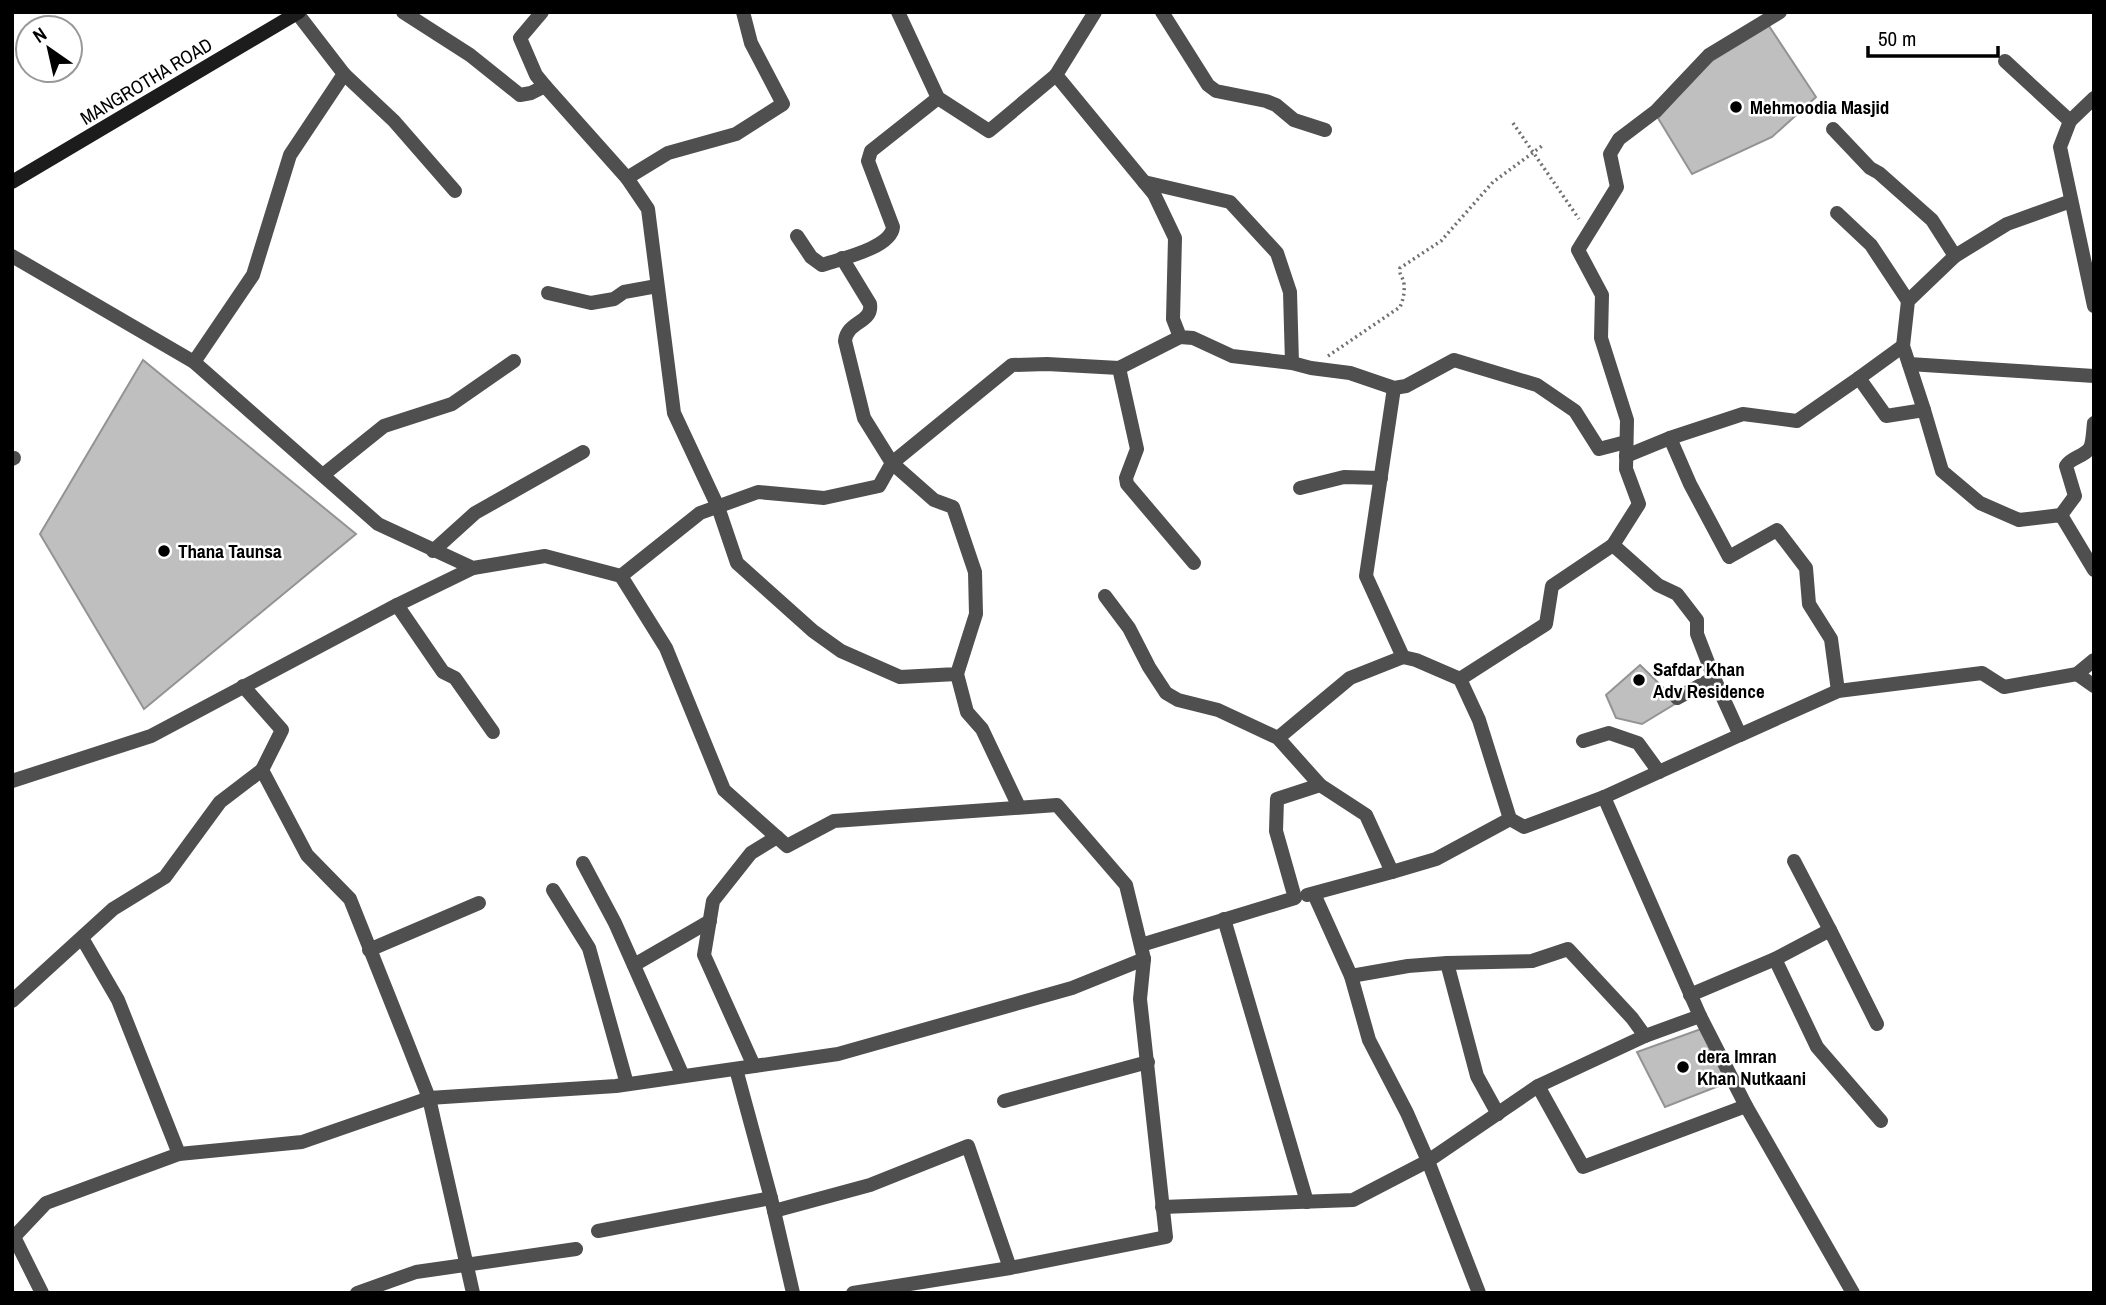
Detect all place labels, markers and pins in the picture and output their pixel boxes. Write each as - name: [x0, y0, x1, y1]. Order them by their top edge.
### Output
- place label: Mehmoodia Masjid: [1750, 94, 1889, 120]
- marker: Mehmoodia Masjid: [1728, 99, 1744, 115]
- place label: Thana Taunsa: [178, 538, 282, 564]
- marker: Thana Taunsa: [156, 543, 172, 559]
- place label: Safdar Khan Adv Residence: [1653, 656, 1765, 704]
- marker: Safdar Khan Adv Residence: [1631, 672, 1647, 688]
- place label: dera Imran Khan Nutkaani: [1697, 1043, 1806, 1091]
- marker: dera Imran Khan Nutkaani: [1675, 1059, 1691, 1075]

